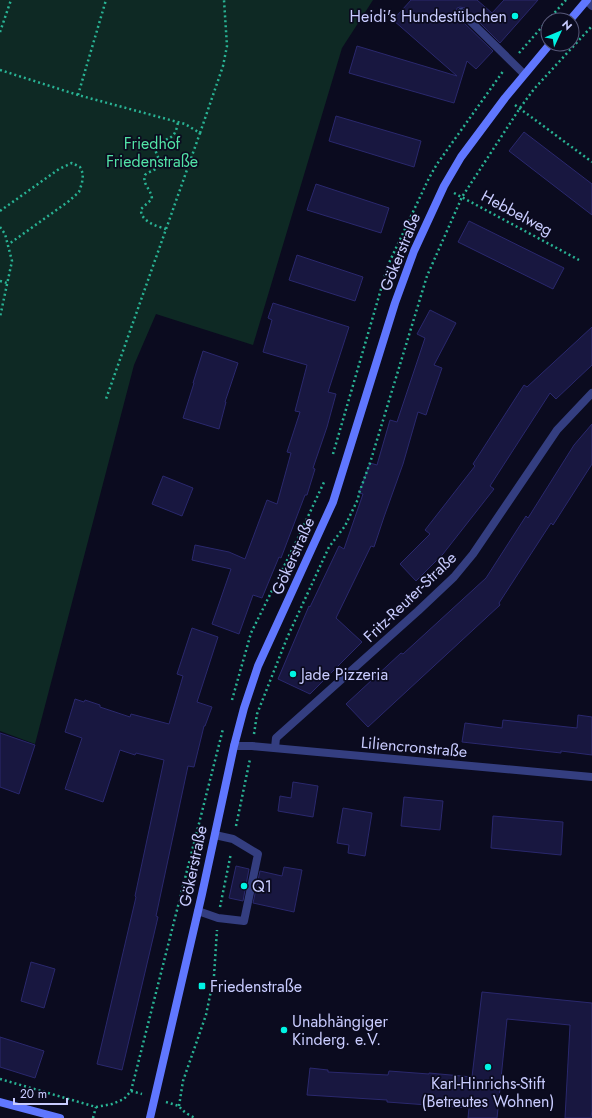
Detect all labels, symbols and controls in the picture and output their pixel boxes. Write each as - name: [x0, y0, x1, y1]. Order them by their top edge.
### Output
- place label: Heidi's Hundestübchen: [350, 5, 507, 28]
- marker: Heidi's Hundestübchen: [510, 11, 520, 21]
- north arrow: [540, 12, 580, 52]
- text: N: [558, 16, 576, 34]
- park label: Friedhof Friedenstraße: [106, 132, 198, 173]
- street label: Hebbelweg: [477, 185, 557, 241]
- street label: Gökerstraße: [374, 209, 426, 295]
- street label: Gökerstraße: [266, 514, 320, 598]
- street label: Fritz-Reuter-Straße: [358, 547, 462, 647]
- place label: Jade Pizzeria: [299, 663, 388, 686]
- marker: Jade Pizzeria: [288, 669, 298, 679]
- street label: Liliencronstraße: [360, 731, 468, 763]
- street label: Gökerstraße: [173, 823, 213, 909]
- place label: Q1: [252, 875, 272, 898]
- marker: Q1: [239, 881, 249, 891]
- place label: Friedenstraße: [210, 975, 302, 998]
- marker: Friedenstraße: [197, 981, 207, 991]
- place label: Unabhängiger Kinderg. e.V.: [292, 1010, 388, 1051]
- marker: Unabhängiger Kinderg. e.V.: [279, 1025, 289, 1035]
- marker: Karl-Hinrichs-Stift (Betreutes Wohnen): [483, 1062, 493, 1072]
- place label: Karl-Hinrichs-Stift (Betreutes Wohnen): [422, 1072, 554, 1113]
- scale bar: [14, 1080, 67, 1106]
- text: 20 m: [20, 1085, 47, 1103]

